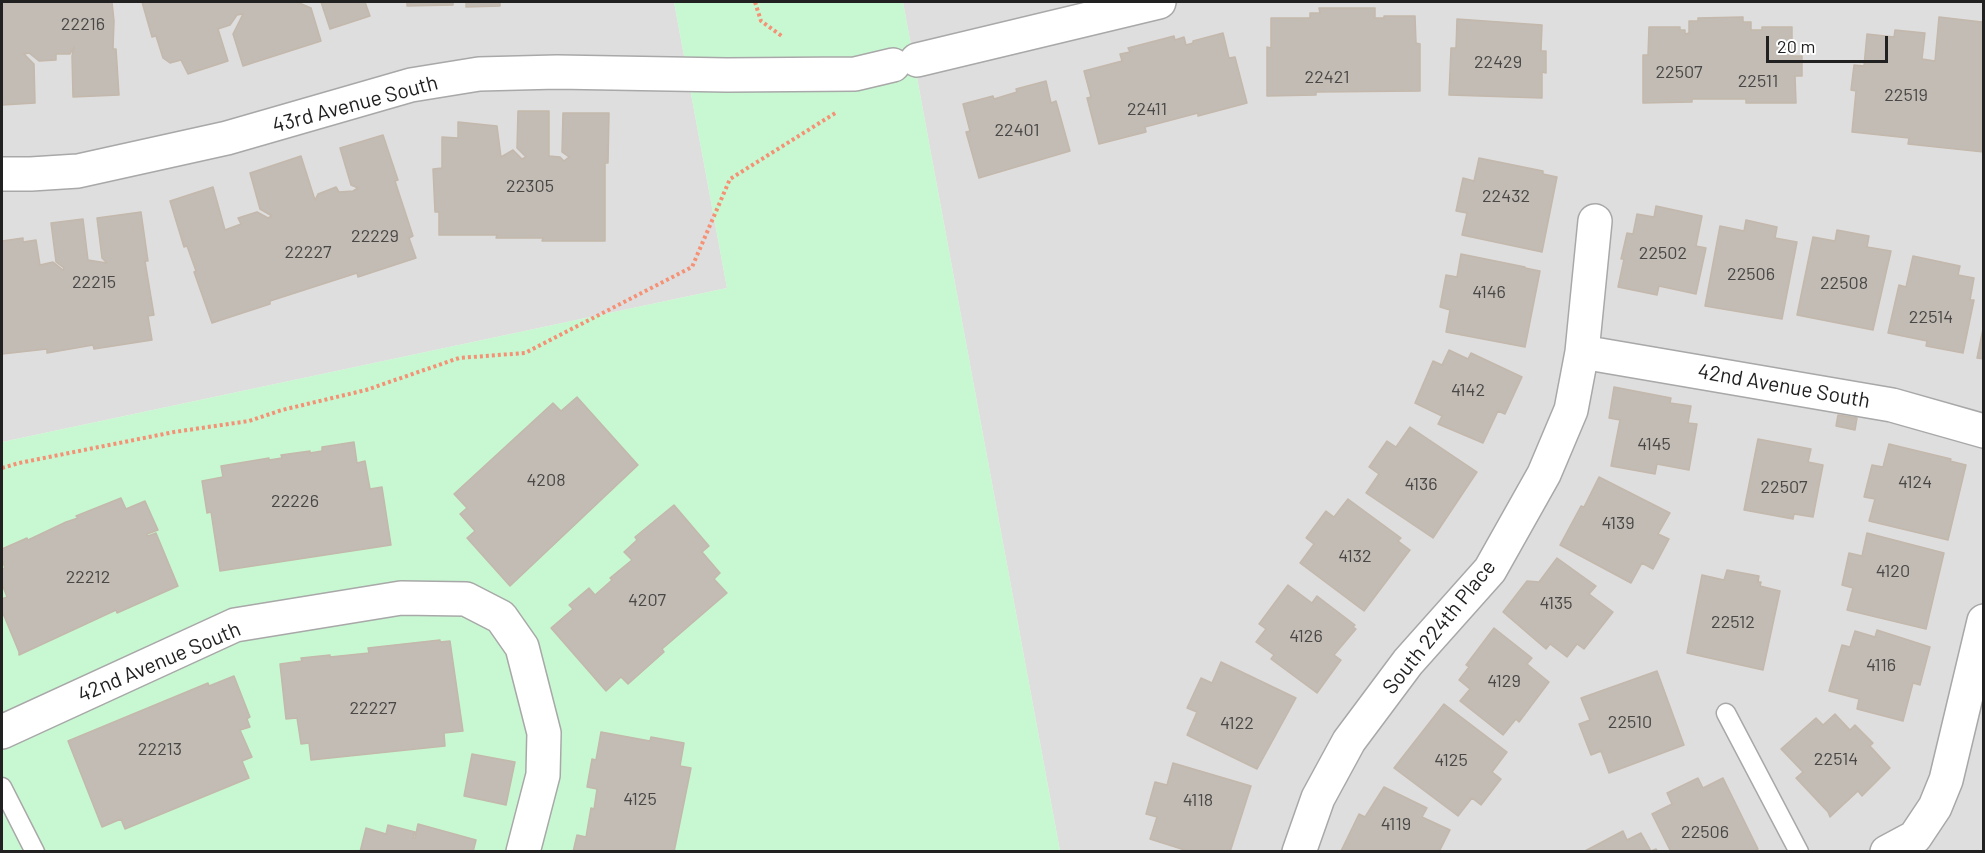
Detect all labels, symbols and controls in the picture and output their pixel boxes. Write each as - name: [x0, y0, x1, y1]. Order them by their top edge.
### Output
- house number: 22216: [61, 13, 105, 35]
- scale bar: [1769, 24, 1890, 62]
- text: 20 m: [1777, 35, 1815, 57]
- house number: 22429: [1474, 51, 1522, 73]
- house number: 22507: [1655, 61, 1703, 83]
- house number: 22421: [1305, 66, 1349, 88]
- street label: 43rd Avenue South: [269, 70, 441, 138]
- house number: 22511: [1738, 70, 1778, 92]
- house number: 22519: [1884, 84, 1928, 106]
- house number: 22411: [1127, 98, 1167, 120]
- house number: 22401: [994, 119, 1040, 141]
- house number: 22305: [506, 175, 554, 197]
- house number: 22432: [1482, 185, 1530, 207]
- house number: 22229: [351, 225, 399, 247]
- house number: 22227: [284, 241, 332, 263]
- house number: 22502: [1639, 242, 1687, 264]
- house number: 22506: [1727, 263, 1775, 285]
- house number: 22215: [72, 271, 116, 293]
- house number: 22508: [1820, 272, 1868, 294]
- house number: 4146: [1472, 281, 1506, 303]
- house number: 22514: [1909, 306, 1953, 328]
- street label: 42nd Avenue South: [1696, 358, 1872, 414]
- house number: 4142: [1451, 379, 1485, 401]
- house number: 4145: [1637, 433, 1671, 455]
- house number: 4208: [526, 469, 566, 491]
- house number: 4124: [1898, 471, 1932, 493]
- house number: 4136: [1404, 473, 1438, 495]
- house number: 22507: [1760, 476, 1808, 498]
- house number: 22226: [271, 490, 319, 512]
- house number: 4139: [1601, 512, 1635, 534]
- house number: 4132: [1338, 545, 1372, 567]
- street label: South 224th Place: [1377, 555, 1501, 699]
- house number: 4120: [1876, 560, 1910, 582]
- house number: 22212: [66, 566, 110, 588]
- house number: 4207: [628, 589, 666, 611]
- house number: 4135: [1539, 592, 1573, 614]
- house number: 22512: [1711, 611, 1755, 633]
- street label: 42nd Avenue South: [74, 616, 244, 708]
- house number: 4126: [1289, 625, 1323, 647]
- house number: 4116: [1866, 654, 1896, 676]
- house number: 4129: [1487, 670, 1521, 692]
- house number: 22227: [349, 697, 397, 719]
- house number: 22510: [1608, 711, 1652, 733]
- house number: 4122: [1220, 712, 1254, 734]
- house number: 22213: [138, 738, 182, 760]
- house number: 22514: [1814, 748, 1858, 770]
- house number: 4125: [1434, 749, 1468, 771]
- house number: 4125: [623, 788, 657, 810]
- house number: 4118: [1183, 789, 1213, 811]
- house number: 4119: [1381, 813, 1411, 835]
- house number: 22506: [1681, 821, 1729, 843]

